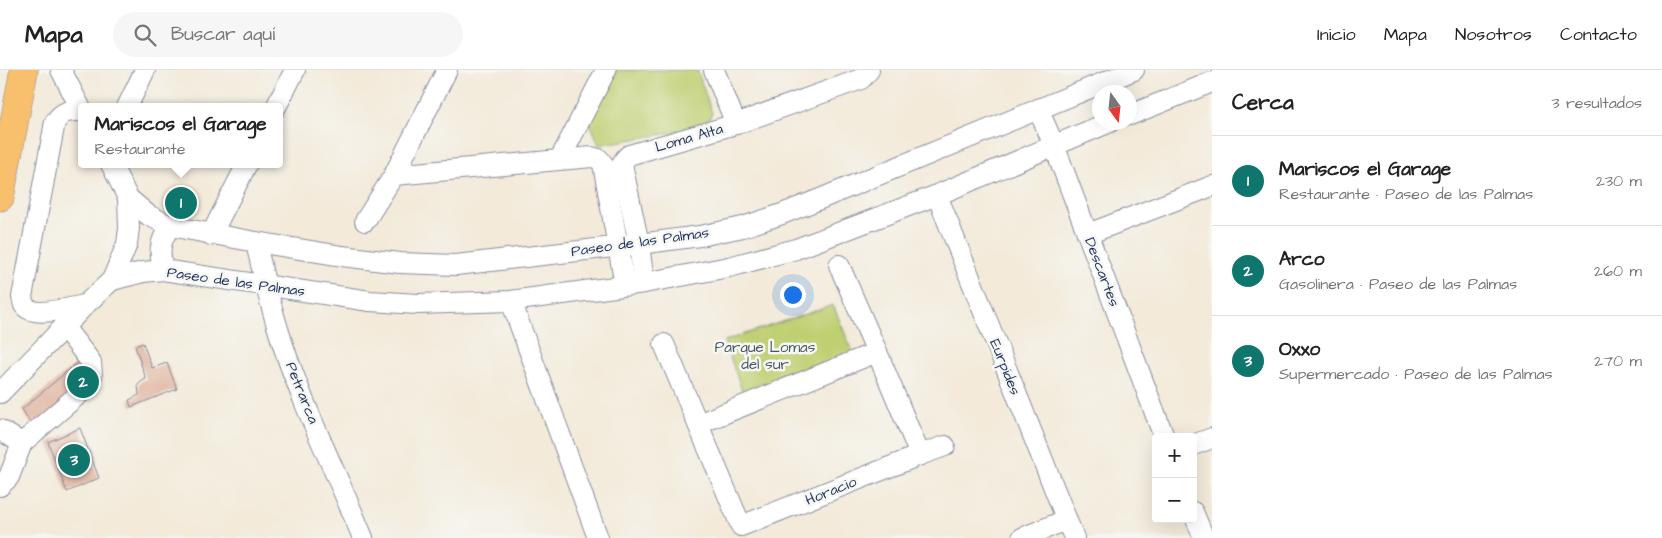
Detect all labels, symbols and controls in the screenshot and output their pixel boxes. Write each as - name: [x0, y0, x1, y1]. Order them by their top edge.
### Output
- search box: [113, 12, 463, 57]
- text: Mapa: [25, 18, 83, 52]
- icon: search: [131, 21, 159, 49]
- text: Buscar aquí: [171, 21, 275, 48]
- text: Inicio: [1317, 22, 1356, 47]
- text: Mapa: [1384, 22, 1427, 47]
- text: Nosotros: [1455, 22, 1532, 47]
- text: Contacto: [1560, 22, 1637, 47]
- north arrow: [1092, 85, 1137, 130]
- text: Cerca: [1232, 88, 1294, 117]
- text: 3 resultados: [1551, 92, 1642, 114]
- popup: [78, 103, 283, 168]
- text: Mariscos el Garage: [94, 111, 267, 138]
- street label: Loma Alta: [653, 118, 726, 158]
- text: Restaurante: [94, 138, 185, 160]
- text: Mariscos el Garage: [1279, 156, 1451, 183]
- text: 1: [1247, 170, 1249, 192]
- text: 230 m: [1596, 170, 1642, 192]
- text: Restaurante · Paseo de las Palmas: [1279, 183, 1533, 205]
- pin: 1: [165, 184, 197, 222]
- street label: Paseo de las Palmas: [570, 222, 711, 262]
- street label: Descartes: [1079, 234, 1125, 310]
- text: Arco: [1279, 246, 1324, 273]
- text: 2: [1243, 260, 1253, 282]
- text: 260 m: [1594, 260, 1642, 282]
- street label: Paseo de las Palmas: [166, 262, 307, 302]
- text: Gasolinera · Paseo de las Palmas: [1279, 273, 1517, 295]
- your location: [780, 282, 806, 308]
- street label: Eurpides: [984, 336, 1026, 399]
- text: Oxxo: [1279, 336, 1320, 363]
- park label: Parque Lomas del sur: [715, 337, 816, 375]
- text: 3: [1244, 350, 1252, 372]
- text: 270 m: [1594, 350, 1642, 372]
- street label: Petrarca: [280, 359, 324, 427]
- pin: 2: [67, 363, 99, 401]
- text: Supermercado · Paseo de las Palmas: [1279, 363, 1553, 385]
- map controls: [1152, 433, 1197, 523]
- button: +: [1152, 433, 1197, 478]
- pin: 3: [58, 441, 90, 479]
- street label: Horacio: [802, 471, 860, 511]
- button: −: [1152, 478, 1197, 523]

